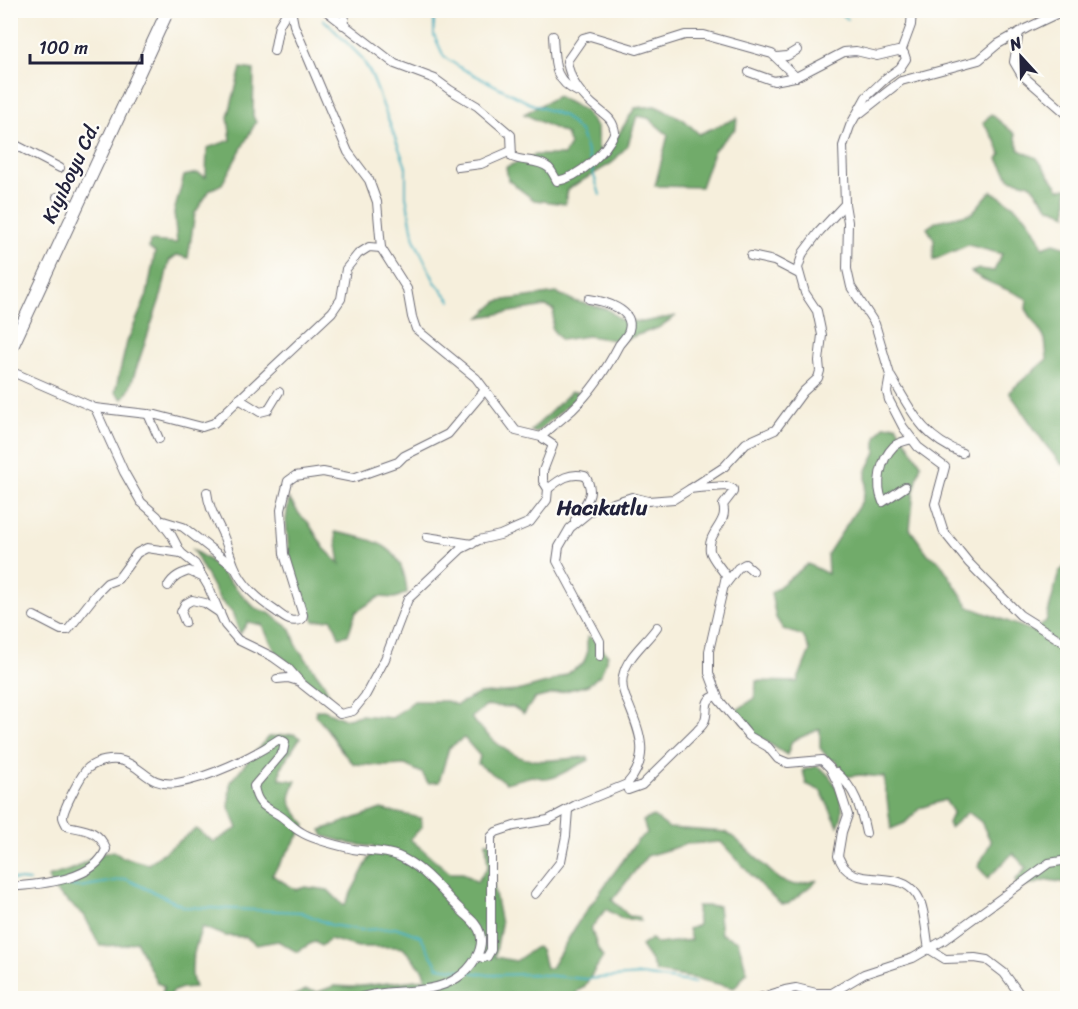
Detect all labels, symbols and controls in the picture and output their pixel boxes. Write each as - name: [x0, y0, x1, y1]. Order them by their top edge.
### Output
- scale bar: [30, 27, 142, 65]
- north arrow: [991, 27, 1051, 87]
- text: N: [1004, 28, 1027, 59]
- text: 100 m: [39, 32, 88, 64]
- street label: Kıyıboyu Cd.: [32, 115, 110, 229]
- district label: Hacıkutlu: [556, 489, 648, 527]

